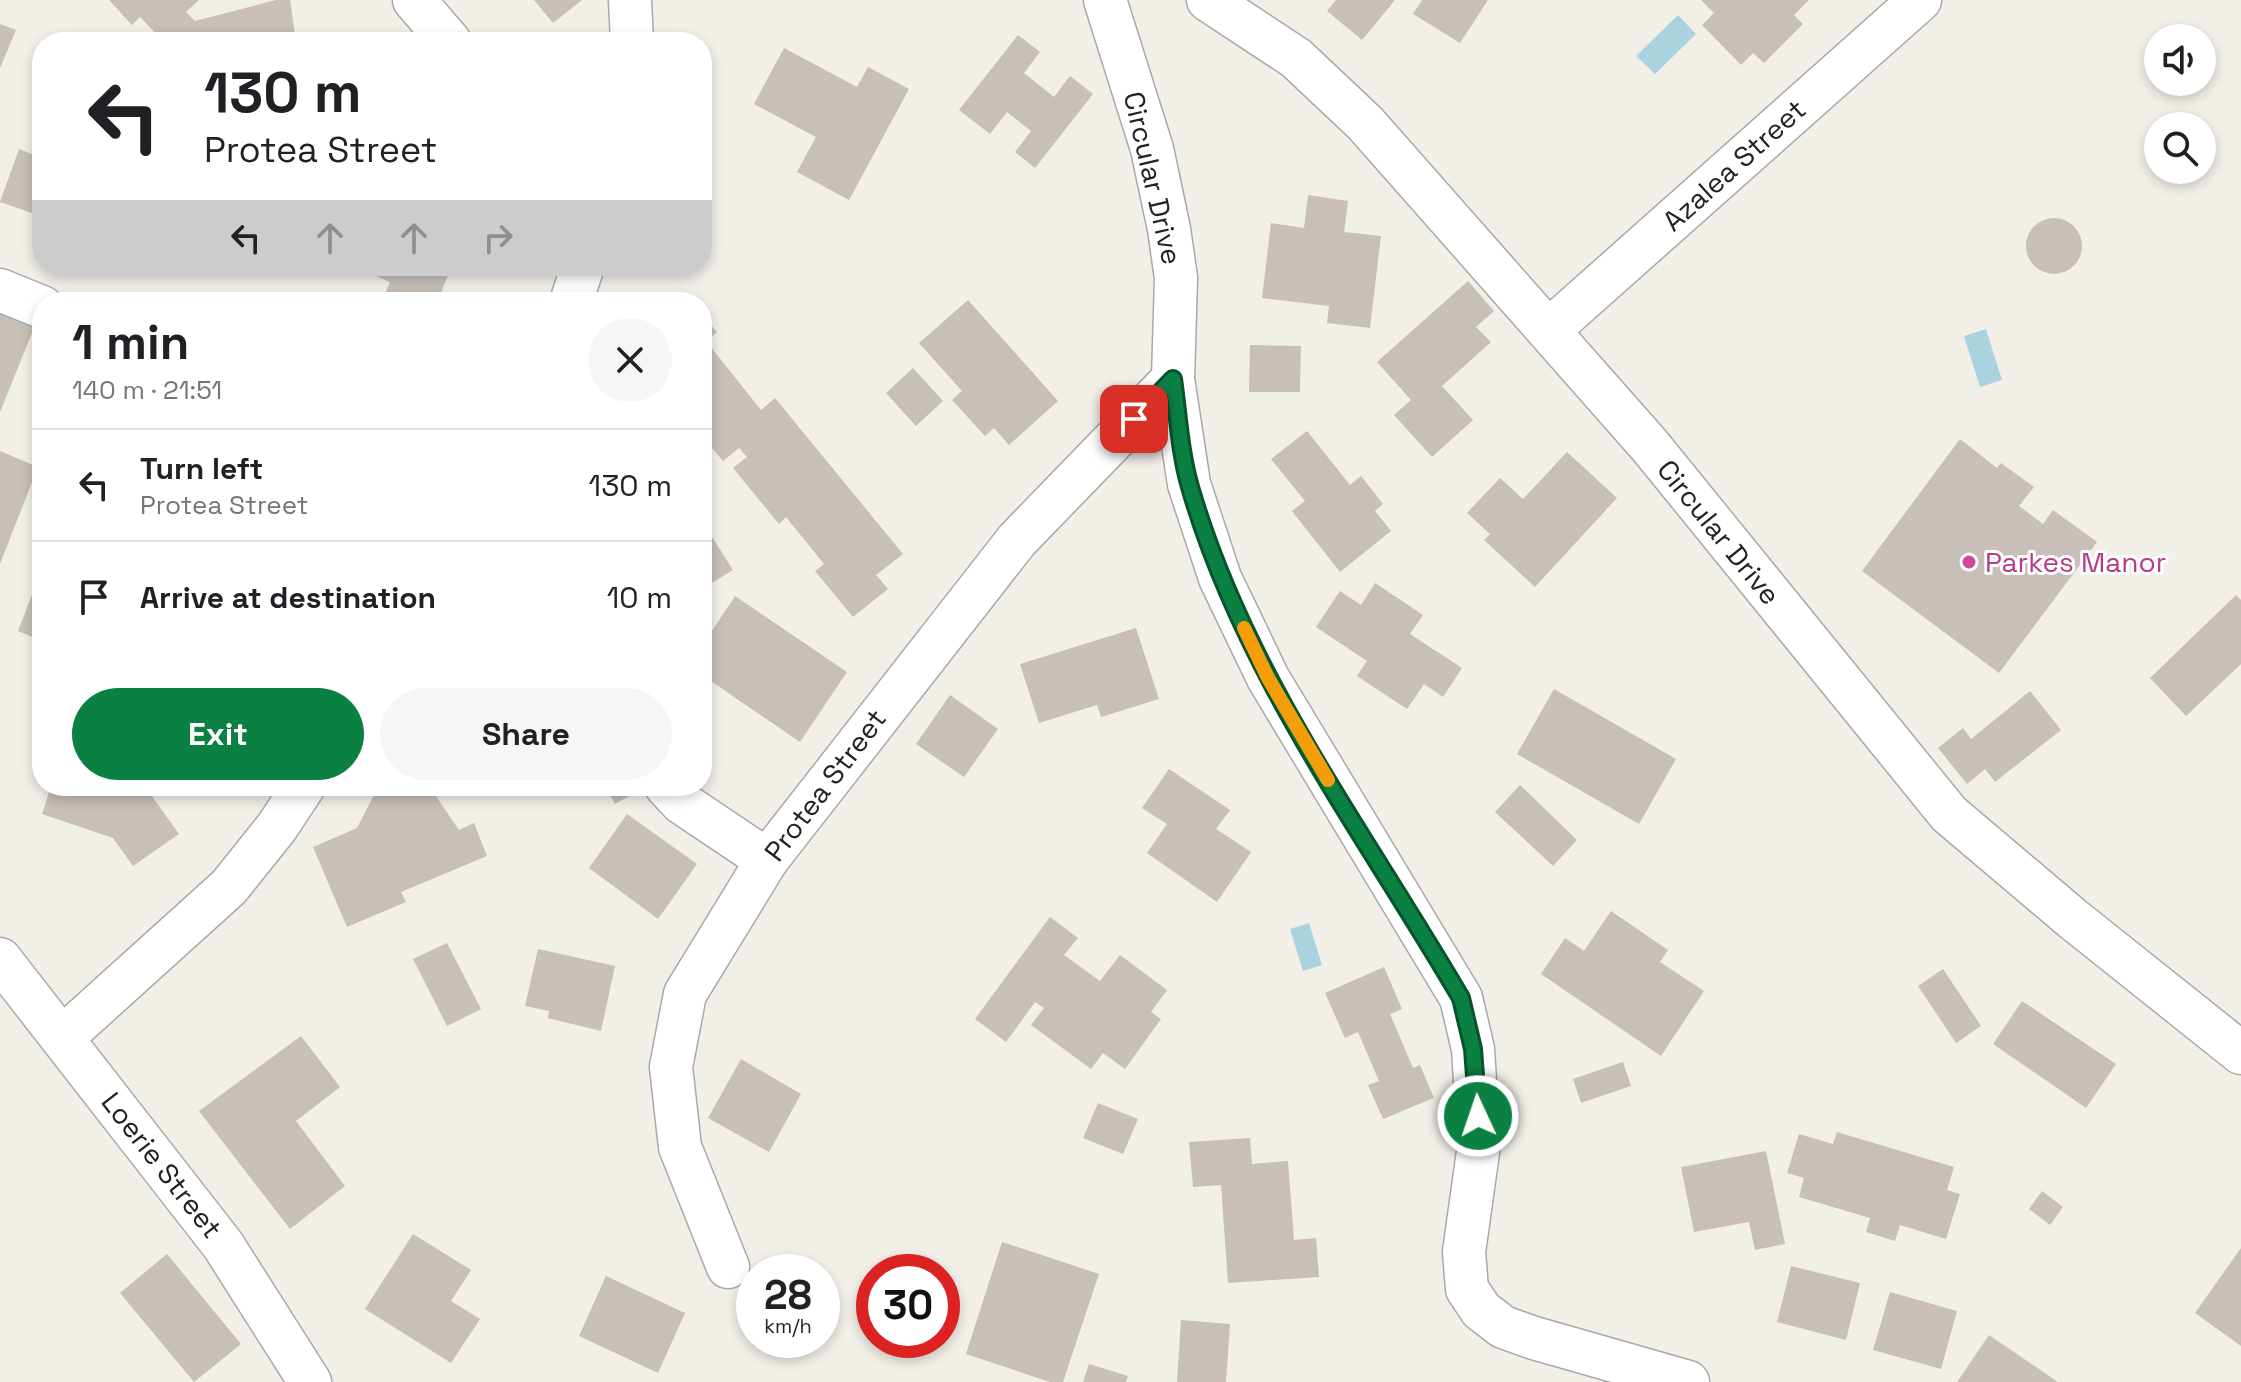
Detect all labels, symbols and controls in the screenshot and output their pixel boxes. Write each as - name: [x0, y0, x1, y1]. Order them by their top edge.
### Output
- map controls: [2144, 24, 2216, 184]
- button: sound: [2144, 24, 2216, 96]
- text: 130 m: [204, 57, 362, 128]
- icon: left: [72, 64, 176, 168]
- street label: Circular Drive: [1116, 88, 1190, 268]
- street label: Azalea Street: [1655, 91, 1813, 239]
- button: search: [2144, 112, 2216, 184]
- text: Protea Street: [204, 127, 437, 173]
- icon: left: [224, 216, 268, 260]
- icon: ahead: [308, 216, 352, 260]
- icon: ahead: [392, 216, 436, 260]
- icon: right: [476, 216, 520, 260]
- text: 1 min: [72, 312, 189, 373]
- button: close: [588, 318, 672, 402]
- text: 140 m · 21:51: [72, 373, 222, 407]
- pin: [1100, 385, 1168, 453]
- icon: arrive: [1112, 397, 1156, 441]
- text: Turn left: [140, 449, 263, 488]
- street label: Circular Drive: [1649, 452, 1789, 612]
- icon: left: [72, 463, 116, 507]
- text: 130 m: [589, 466, 672, 505]
- text: Protea Street: [140, 488, 309, 522]
- place label: Parkes Manor: [1985, 544, 2166, 580]
- marker: Parkes Manor: [1960, 553, 1978, 571]
- icon: arrive: [72, 575, 116, 619]
- text: Arrive at destination: [140, 578, 436, 617]
- text: 10 m: [607, 578, 672, 617]
- button: Exit: [72, 688, 364, 780]
- button: Share: [380, 688, 672, 780]
- street label: Protea Street: [756, 702, 894, 868]
- position arrow: [1436, 1074, 1520, 1158]
- street label: Loerie Street: [94, 1085, 230, 1245]
- speed limit sign: 30: [856, 1254, 960, 1358]
- text: 28: [764, 1270, 812, 1321]
- text: km/h: [764, 1313, 812, 1339]

